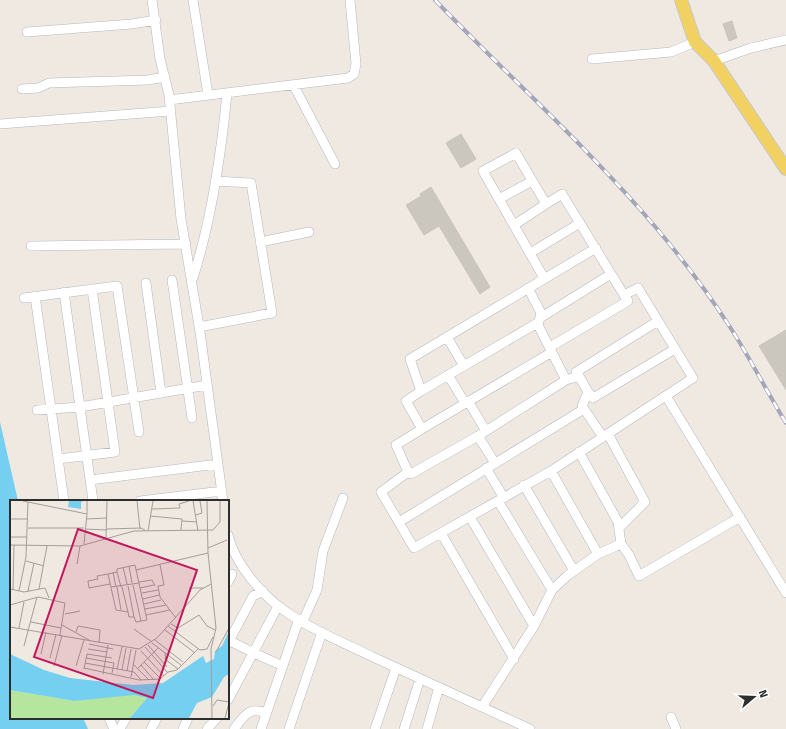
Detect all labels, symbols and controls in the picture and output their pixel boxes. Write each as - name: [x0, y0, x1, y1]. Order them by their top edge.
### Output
- inset map: [10, 500, 229, 719]
- north arrow: [734, 677, 774, 717]
- text: N: [756, 688, 770, 699]

